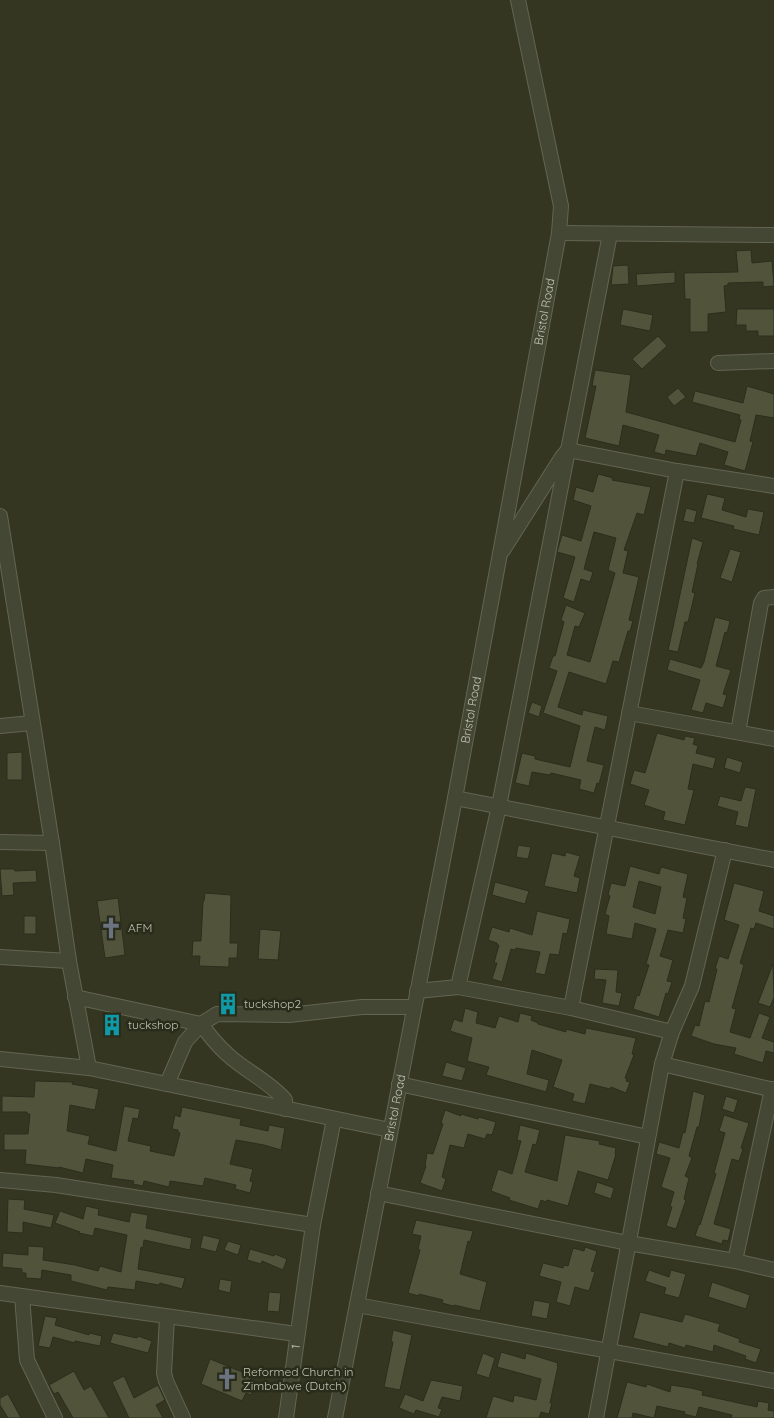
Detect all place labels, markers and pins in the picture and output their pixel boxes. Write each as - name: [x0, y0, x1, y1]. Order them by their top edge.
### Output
- church icon: AFM: [98, 915, 124, 941]
- place label: AFM: [128, 920, 152, 935]
- building icon: tuckshop2: [215, 991, 241, 1017]
- place label: tuckshop2: [244, 996, 301, 1011]
- building icon: tuckshop: [99, 1012, 125, 1038]
- place label: tuckshop: [128, 1017, 178, 1032]
- place label: Reformed Church in Zimbabwe (Dutch): [243, 1364, 353, 1393]
- church icon: Reformed Church in Zimbabwe (Dutch): [214, 1366, 240, 1392]

